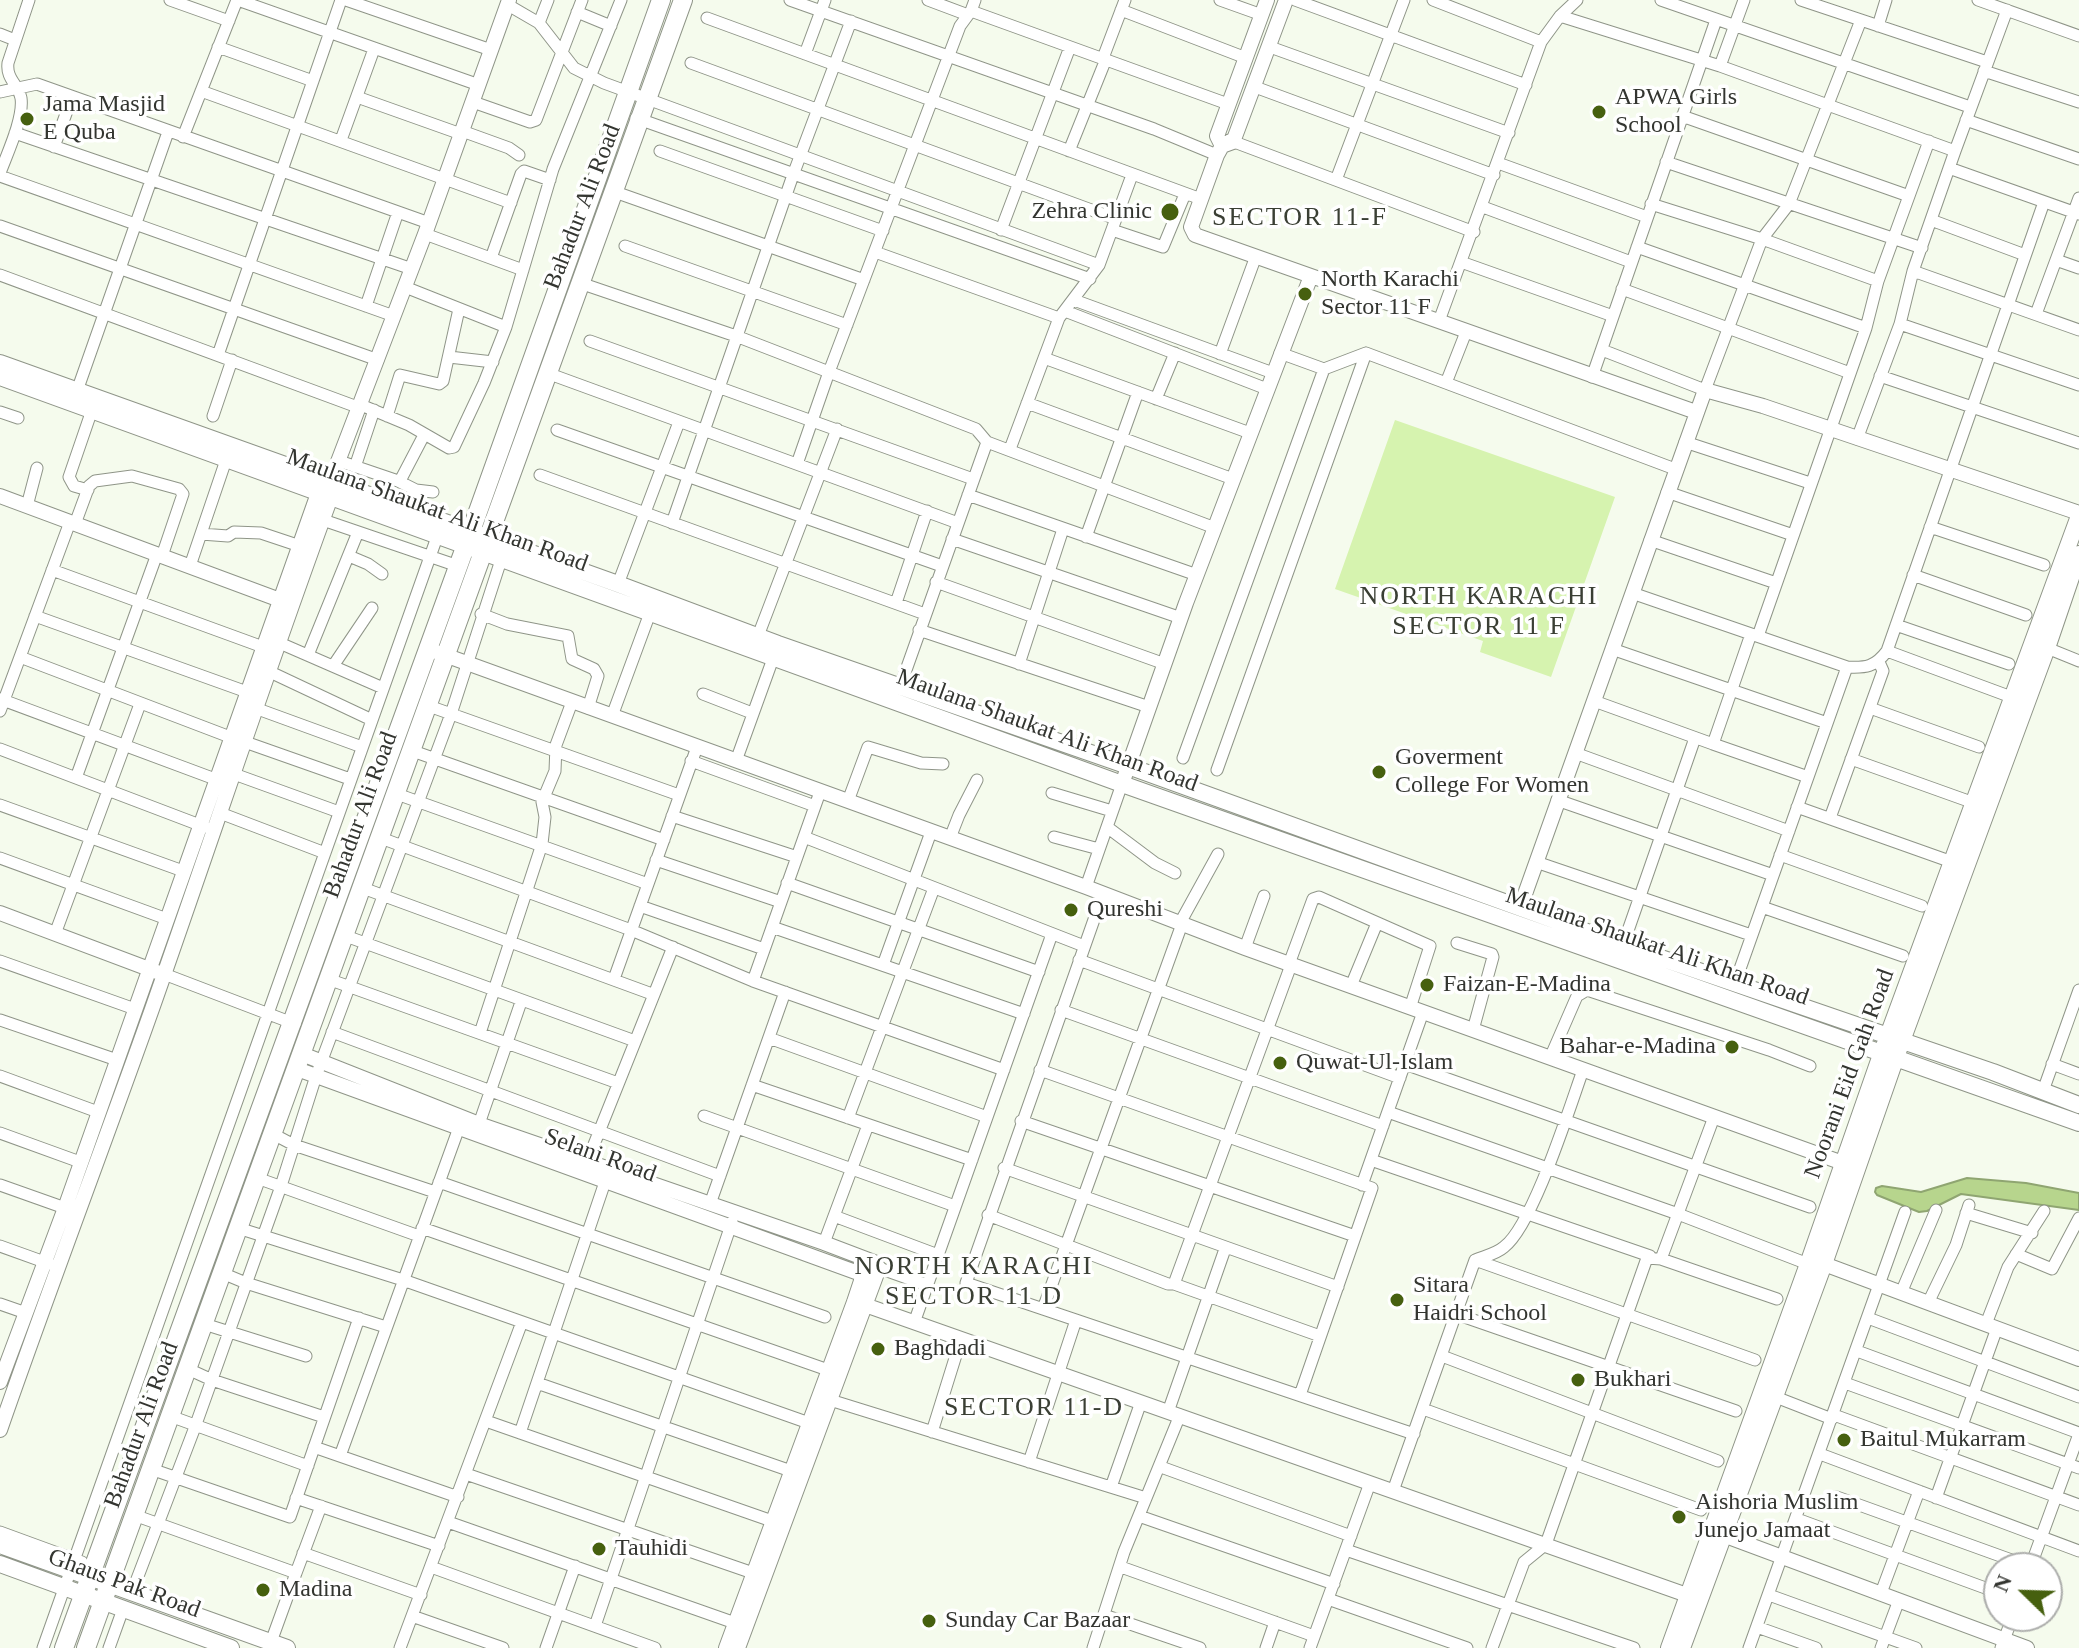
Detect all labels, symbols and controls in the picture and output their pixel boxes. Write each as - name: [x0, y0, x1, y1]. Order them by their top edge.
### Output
- place label: APWA Girls School: [1615, 84, 1737, 140]
- place label: Jama Masjid E Quba: [43, 91, 181, 147]
- marker: APWA Girls School: [1590, 103, 1608, 121]
- marker: Jama Masjid E Quba: [18, 110, 36, 128]
- street label: Bahadur Ali Road: [537, 116, 629, 298]
- place label: Zehra Clinic: [1026, 198, 1152, 226]
- marker: Zehra Clinic: [1159, 201, 1181, 223]
- district label: SECTOR 11-F: [1210, 202, 1390, 234]
- place label: North Karachi Sector 11 F: [1321, 266, 1468, 322]
- marker: North Karachi Sector 11 F: [1296, 285, 1314, 303]
- street label: Maulana Shaukat Ali Khan Road: [271, 439, 603, 583]
- district label: NORTH KARACHI SECTOR 11 F: [1365, 581, 1593, 642]
- street label: Maulana Shaukat Ali Khan Road: [881, 659, 1213, 803]
- street label: Bahadur Ali Road: [316, 723, 406, 907]
- place label: Goverment College For Women: [1395, 744, 1604, 800]
- marker: Goverment College For Women: [1370, 763, 1388, 781]
- street label: Maulana Shaukat Ali Khan Road: [1491, 878, 1823, 1016]
- place label: Qureshi: [1087, 896, 1169, 924]
- marker: Qureshi: [1062, 901, 1080, 919]
- street label: Noorani Eid Gah Road: [1796, 959, 1904, 1189]
- place label: Faizan-E-Madina: [1443, 971, 1629, 999]
- marker: Faizan-E-Madina: [1418, 976, 1436, 994]
- place label: Bahar-e-Madina: [1539, 1033, 1716, 1061]
- marker: Bahar-e-Madina: [1723, 1038, 1741, 1056]
- place label: Quwat-Ul-Islam: [1296, 1049, 1467, 1077]
- marker: Quwat-Ul-Islam: [1271, 1054, 1289, 1072]
- street label: Selani Road: [536, 1121, 664, 1191]
- district label: NORTH KARACHI SECTOR 11 D: [860, 1251, 1088, 1312]
- place label: Sitara Haidri School: [1413, 1272, 1556, 1328]
- marker: Sitara Haidri School: [1388, 1291, 1406, 1309]
- street label: Bahadur Ali Road: [97, 1333, 187, 1517]
- place label: Baghdadi: [894, 1335, 995, 1363]
- marker: Baghdadi: [869, 1340, 887, 1358]
- place label: Bukhari: [1594, 1366, 1675, 1394]
- marker: Bukhari: [1569, 1371, 1587, 1389]
- district label: SECTOR 11-D: [942, 1392, 1126, 1424]
- place label: Baitul Mukarram: [1860, 1426, 2037, 1454]
- marker: Baitul Mukarram: [1835, 1431, 1853, 1449]
- place label: Aishoria Muslim Junejo Jamaat: [1695, 1489, 1869, 1545]
- marker: Aishoria Muslim Junejo Jamaat: [1670, 1508, 1688, 1526]
- place label: Tauhidi: [615, 1535, 693, 1563]
- street label: Ghaus Pak Road: [36, 1540, 212, 1628]
- marker: Tauhidi: [590, 1540, 608, 1558]
- north arrow: [1983, 1552, 2063, 1632]
- text: N: [1988, 1571, 2017, 1595]
- place label: Madina: [279, 1576, 359, 1604]
- marker: Madina: [254, 1581, 272, 1599]
- place label: Sunday Car Bazaar: [945, 1607, 1147, 1635]
- marker: Sunday Car Bazaar: [920, 1612, 938, 1630]

